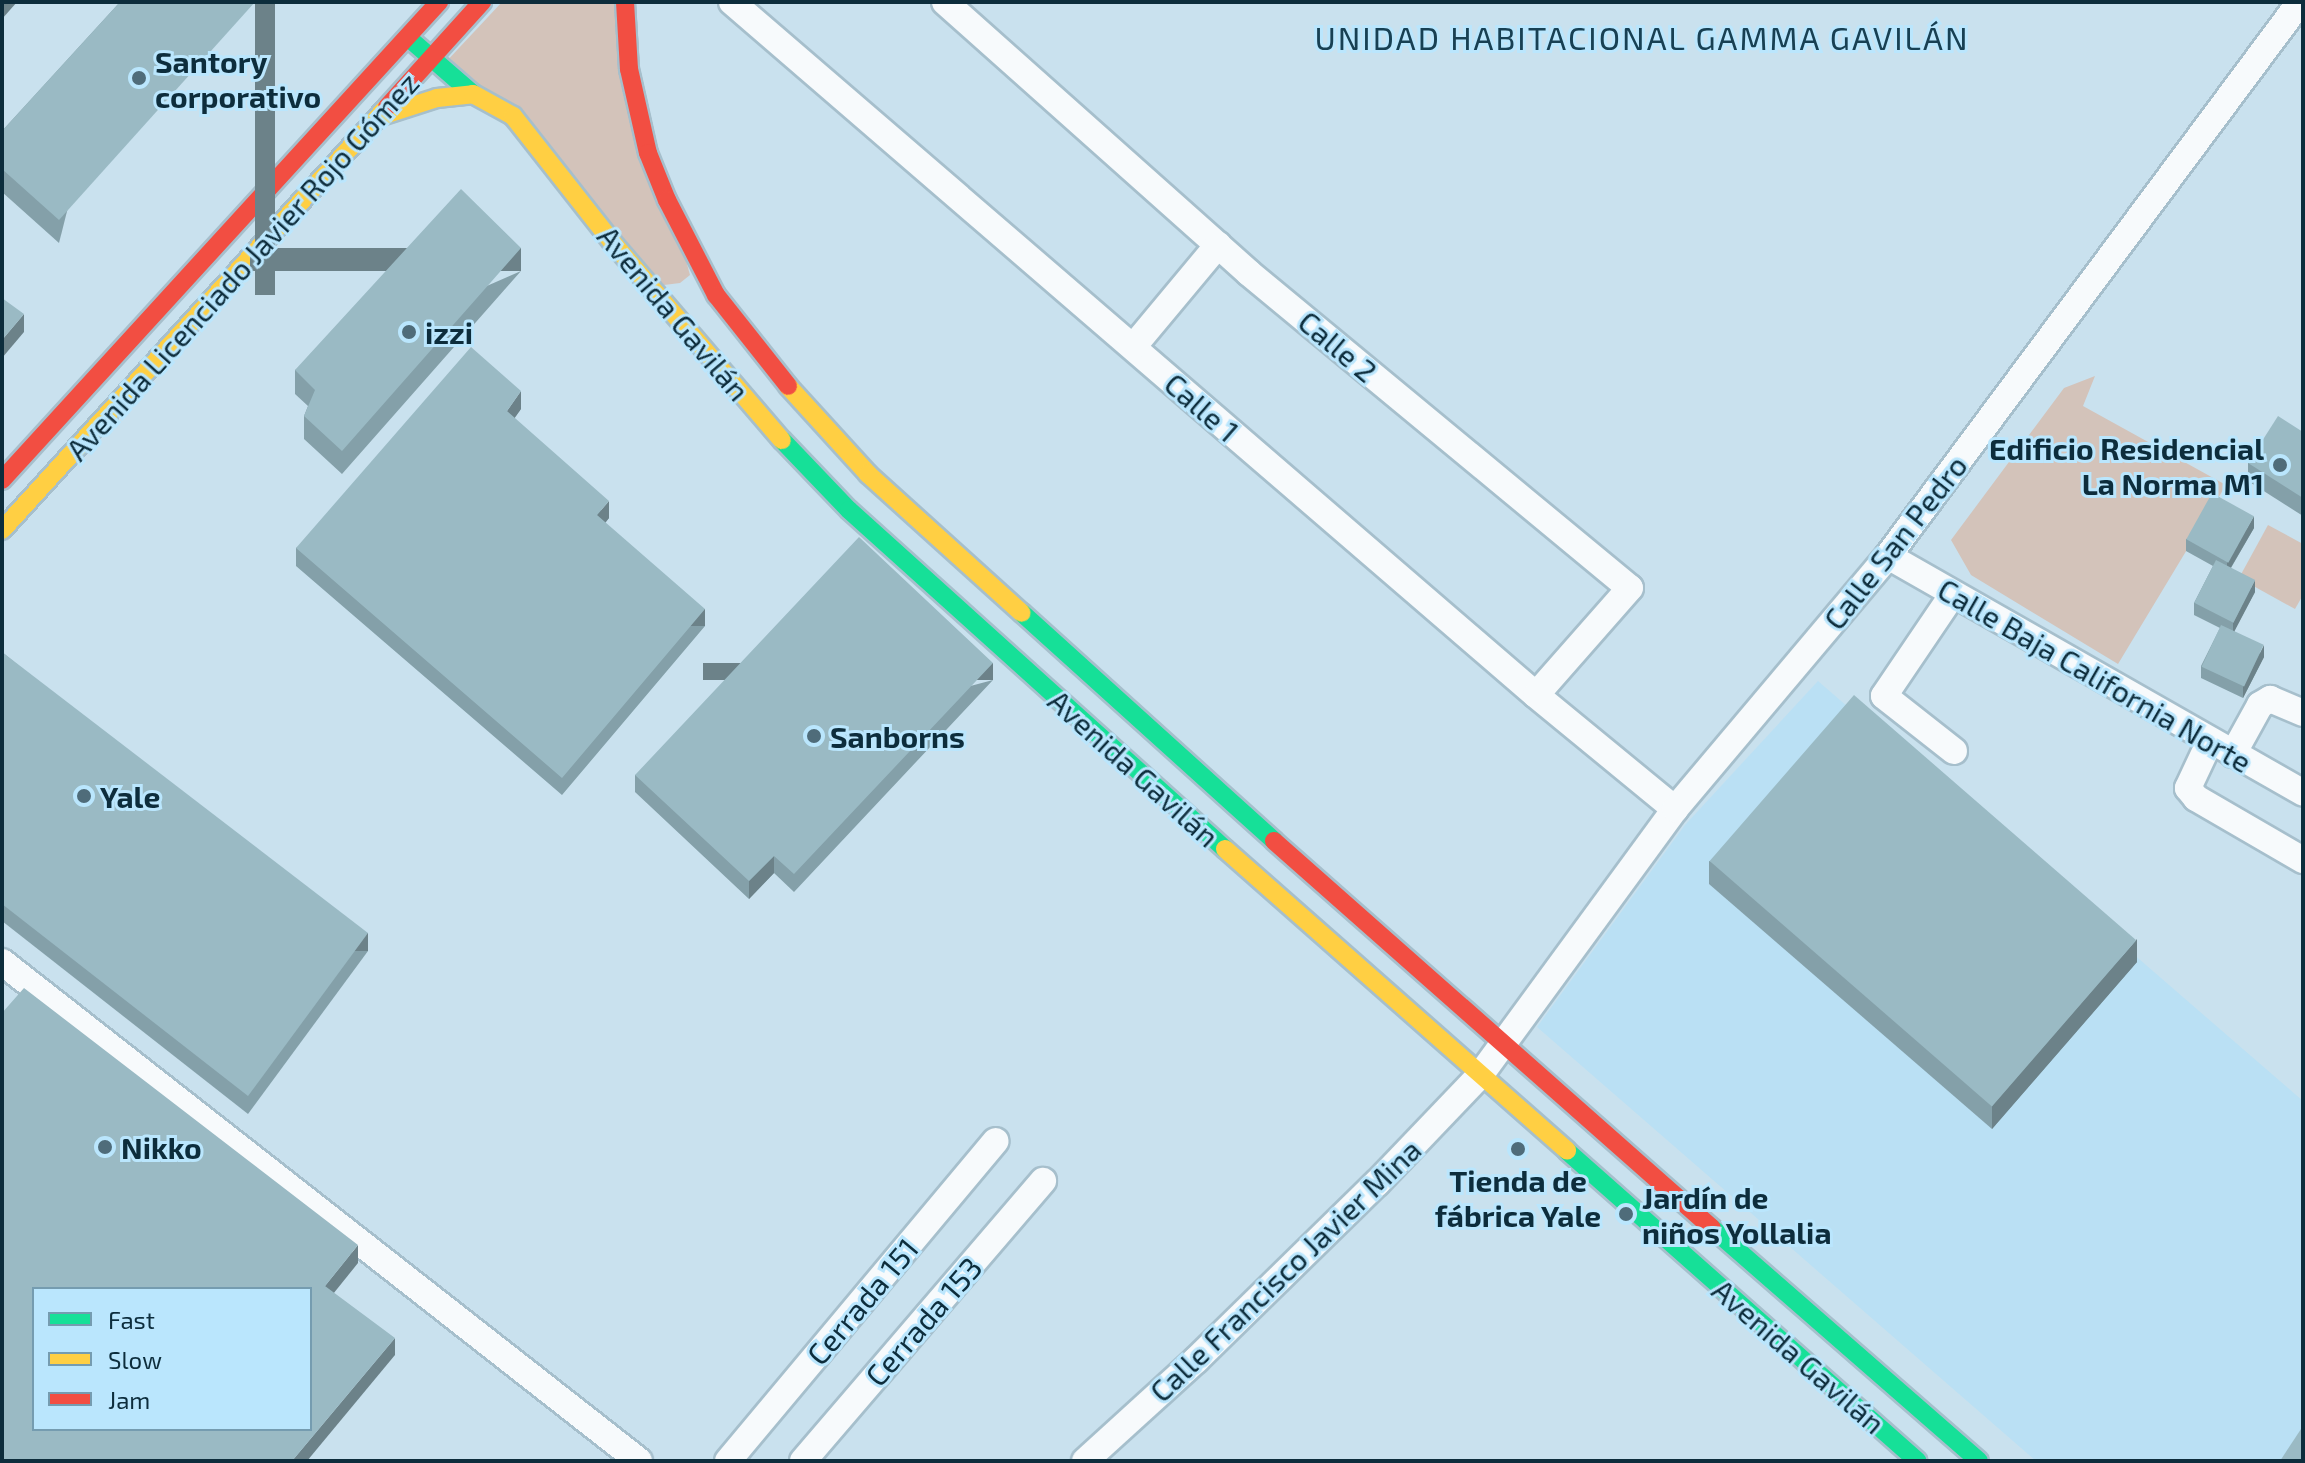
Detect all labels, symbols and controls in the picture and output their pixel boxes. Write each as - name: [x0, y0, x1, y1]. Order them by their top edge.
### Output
- district label: UNIDAD HABITACIONAL GAMMA GAVILÁN: [1314, 18, 1970, 56]
- place label: Santory corporativo: [155, 43, 321, 114]
- street label: Avenida Licenciado Javier Rojo Gómez: [58, 64, 426, 468]
- marker: Santory corporativo: [130, 69, 148, 87]
- street label: Avenida Gavilán: [591, 218, 757, 408]
- street label: Calle 2: [1292, 303, 1384, 389]
- place label: izzi: [425, 314, 473, 350]
- marker: izzi: [400, 323, 418, 341]
- street label: Calle 1: [1158, 365, 1246, 449]
- place label: Edificio Residencial La Norma M1: [1989, 430, 2264, 500]
- street label: Calle San Pedro: [1816, 448, 1974, 636]
- marker: Edificio Residencial La Norma M1: [2271, 456, 2289, 474]
- street label: Calle Baja California Norte: [1932, 570, 2258, 780]
- street label: Avenida Gavilán: [1041, 682, 1227, 854]
- place label: Sanborns: [830, 718, 965, 754]
- marker: Sanborns: [805, 727, 823, 745]
- place label: Yale: [100, 778, 160, 814]
- marker: Yale: [75, 787, 93, 805]
- place label: Nikko: [121, 1129, 202, 1165]
- street label: Calle Francisco Javier Mina: [1142, 1131, 1428, 1409]
- marker: Nikko: [96, 1138, 114, 1156]
- marker: Tienda de fábrica Yale: [1509, 1140, 1527, 1158]
- place label: Tienda de fábrica Yale: [1434, 1162, 1602, 1232]
- place label: Jardín de niños Yollalia: [1642, 1179, 1832, 1250]
- marker: Jardín de niños Yollalia: [1617, 1205, 1635, 1223]
- street label: Cerrada 151: [799, 1230, 925, 1372]
- street label: Cerrada 153: [857, 1249, 989, 1393]
- street label: Avenida Gavilán: [1705, 1271, 1893, 1441]
- legend: [32, 1287, 312, 1431]
- text: Fast: [108, 1305, 155, 1334]
- text: Slow: [108, 1345, 162, 1374]
- text: Jam: [108, 1385, 150, 1414]

